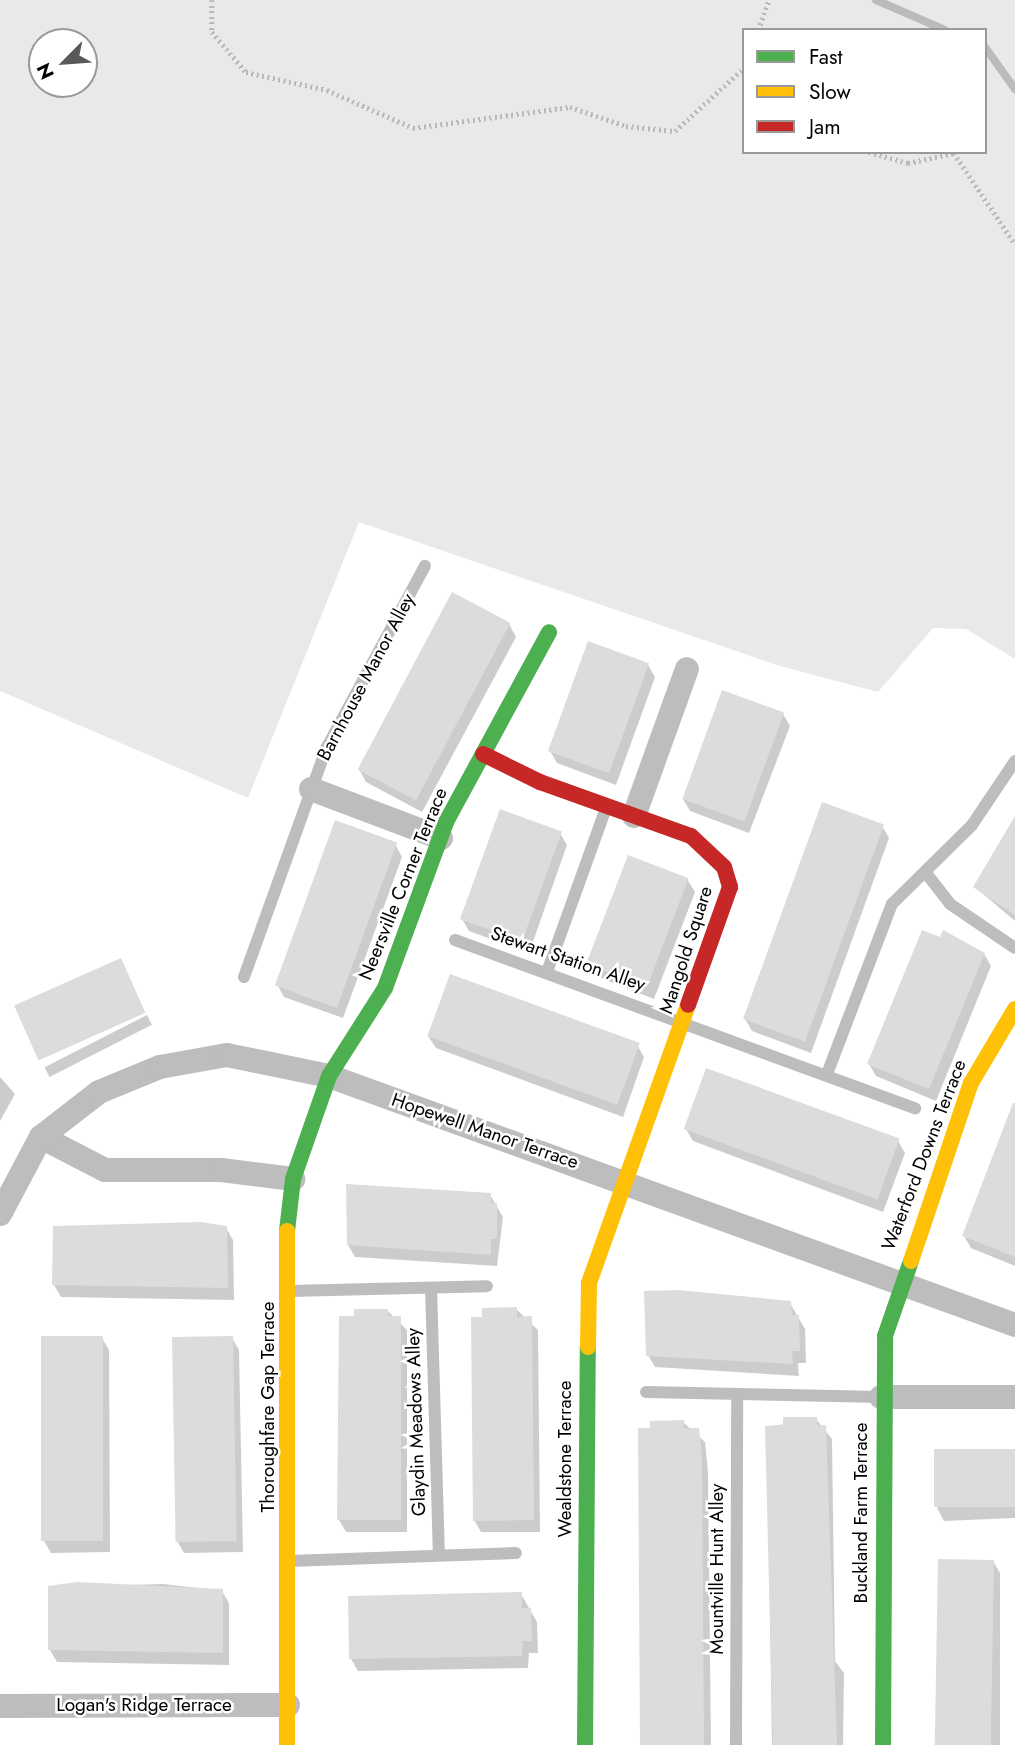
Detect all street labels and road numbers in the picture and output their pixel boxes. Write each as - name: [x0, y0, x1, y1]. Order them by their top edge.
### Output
- street label: Barnhouse Manor Alley: [312, 590, 420, 764]
- street label: Neersville Corner Terrace: [354, 784, 452, 984]
- street label: Mangold Square: [655, 883, 717, 1017]
- street label: Stewart Station Alley: [488, 922, 648, 996]
- street label: Waterford Downs Terrace: [877, 1056, 971, 1254]
- street label: Hopewell Manor Terrace: [389, 1088, 581, 1174]
- street label: Thoroughfare Gap Terrace: [257, 1301, 279, 1513]
- street label: Glaydin Meadows Alley: [401, 1327, 431, 1517]
- street label: Wealdstone Terrace: [554, 1380, 576, 1538]
- street label: Buckland Farm Terrace: [850, 1423, 872, 1603]
- street label: Mountville Hunt Alley: [706, 1484, 728, 1654]
- street label: Logan's Ridge Terrace: [56, 1694, 232, 1716]

